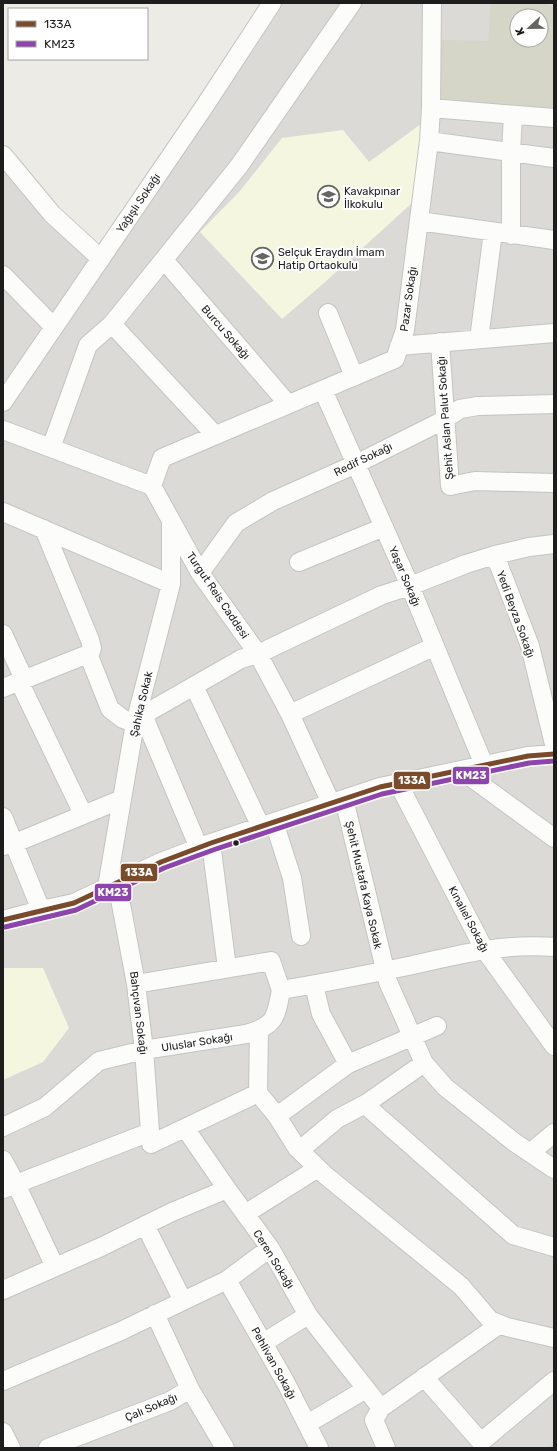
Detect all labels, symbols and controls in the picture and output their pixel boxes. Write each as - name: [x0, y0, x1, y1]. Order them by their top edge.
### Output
- legend: [8, 8, 148, 60]
- north arrow: [509, 8, 549, 48]
- text: 133A: [44, 17, 72, 31]
- text: K: [513, 25, 528, 37]
- text: KM23: [44, 37, 75, 51]
- street label: Yağışlı Sokağı: [114, 171, 163, 236]
- school or university icon: Kavakpınar İlkokulu: [316, 184, 342, 210]
- place label: Kavakpınar İlkokulu: [344, 185, 401, 211]
- school or university icon: Selçuk Eraydın İmam Hatip Ortaokulu: [249, 245, 275, 271]
- place label: Selçuk Eraydın İmam Hatip Ortaokulu: [278, 245, 385, 272]
- street label: Pazar Sokağı: [398, 266, 419, 332]
- street label: Burcu Sokağı: [199, 303, 253, 362]
- street label: Şehit Aslan Palut Sokağı: [435, 356, 456, 480]
- street label: Redif Sokağı: [332, 440, 394, 479]
- street label: Yaşar Sokağı: [386, 544, 423, 608]
- street label: Turgut Reis Caddesi: [184, 550, 251, 641]
- street label: Yedi Beyza Sokağı: [494, 569, 537, 660]
- street label: Şahika Sokak: [128, 670, 155, 738]
- line badge: KM23: [452, 766, 490, 785]
- text: KM23: [456, 769, 486, 782]
- line badge: 133A: [393, 771, 431, 790]
- text: 133A: [398, 774, 426, 787]
- street label: Şehit Mustafa Kaya Sokak: [342, 820, 385, 951]
- unlabelled marker: [231, 838, 241, 848]
- line badge: 133A: [120, 863, 158, 882]
- text: 133A: [125, 866, 153, 879]
- line badge: KM23: [94, 883, 132, 902]
- street label: Kınalıel Sokağı: [446, 884, 491, 954]
- text: KM23: [98, 886, 128, 899]
- street label: Bahçıvan Sokağı: [127, 970, 150, 1056]
- street label: Uluslar Sokağı: [160, 1030, 234, 1055]
- street label: Ceren Sokağı: [250, 1227, 297, 1291]
- street label: Pehlivan Sokağı: [248, 1325, 299, 1402]
- street label: Çalı Sokağı: [123, 1391, 179, 1424]

